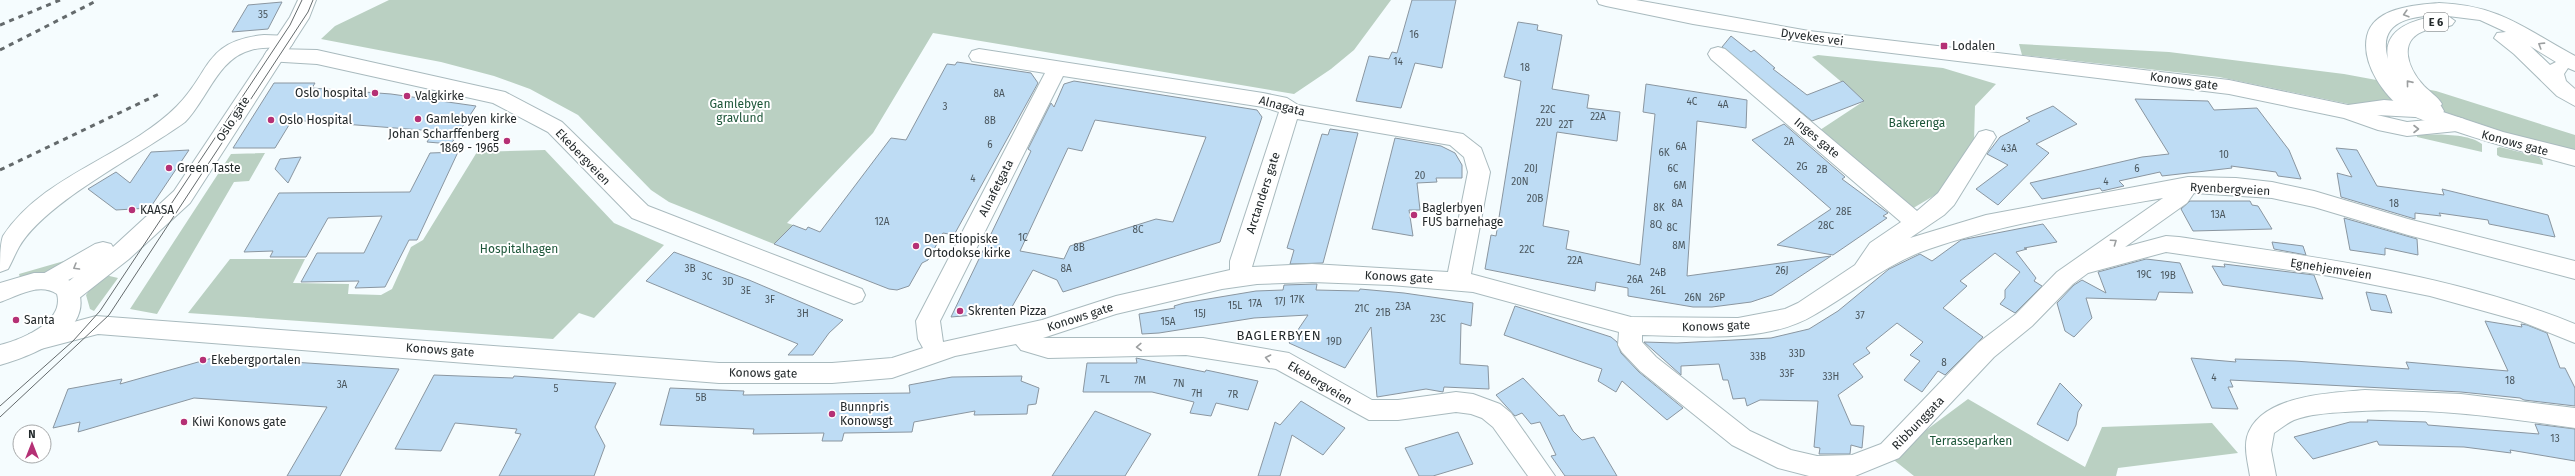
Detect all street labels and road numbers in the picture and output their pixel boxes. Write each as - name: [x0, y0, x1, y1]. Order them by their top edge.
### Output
- road number: E 6: [2424, 13, 2448, 31]
- street label: Dyvekes vei: [1780, 26, 1844, 48]
- street label: Konows gate: [2149, 69, 2219, 93]
- street label: Alnagata: [1257, 93, 1307, 119]
- street label: Oslo gate: [213, 94, 253, 144]
- street label: Inges gate: [1791, 115, 1843, 161]
- street label: Ekebergveien: [553, 126, 613, 188]
- street label: Konows gate: [2480, 127, 2550, 159]
- street label: Arctanders gate: [1243, 150, 1283, 236]
- street label: Alnafetgata: [976, 157, 1016, 219]
- street label: Ryenbergveien: [2189, 180, 2271, 198]
- street label: Egnehjemveien: [2289, 256, 2373, 282]
- street label: Konows gate: [1364, 268, 1434, 286]
- street label: Konows gate: [1045, 300, 1115, 334]
- street label: Konows gate: [1681, 318, 1751, 334]
- street label: Konows gate: [405, 341, 475, 359]
- street label: Ekebergveien: [1285, 358, 1355, 408]
- street label: Konows gate: [729, 365, 797, 381]
- street label: Ribbunggata: [1889, 394, 1947, 452]

